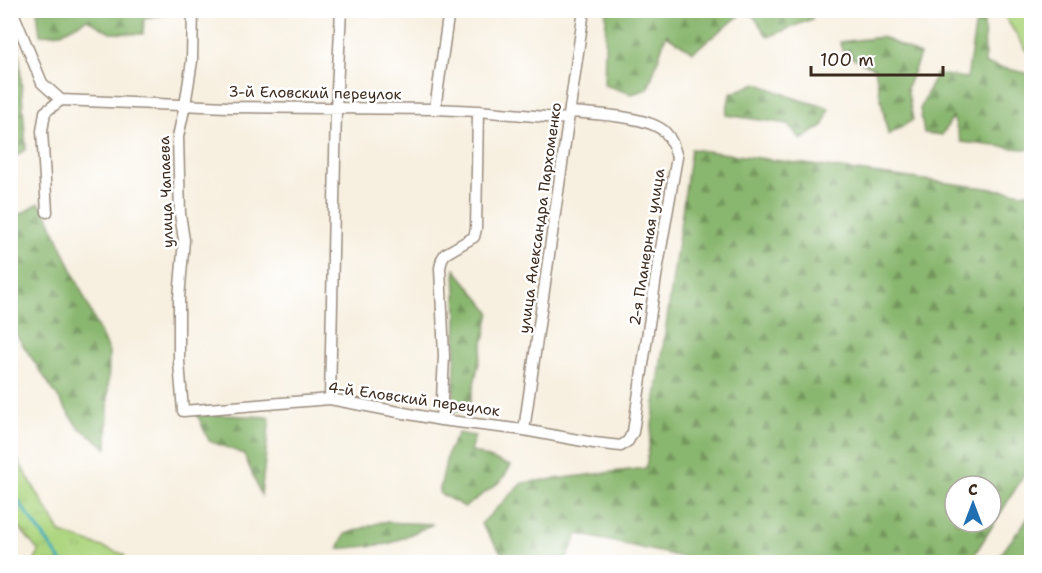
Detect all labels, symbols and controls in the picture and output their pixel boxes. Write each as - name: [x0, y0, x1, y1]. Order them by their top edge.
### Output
- scale bar: [811, 39, 943, 77]
- text: 100 m: [820, 48, 874, 72]
- street label: 3-й Еловский переулок: [228, 81, 402, 105]
- street label: улица Александра Пархоменко: [514, 101, 566, 335]
- street label: улица Чапаева: [154, 135, 178, 248]
- street label: 2-я Планерная улица: [625, 166, 669, 327]
- street label: 4-й Еловский переулок: [327, 377, 501, 421]
- north arrow: [943, 474, 1003, 534]
- text: С: [968, 479, 978, 500]

